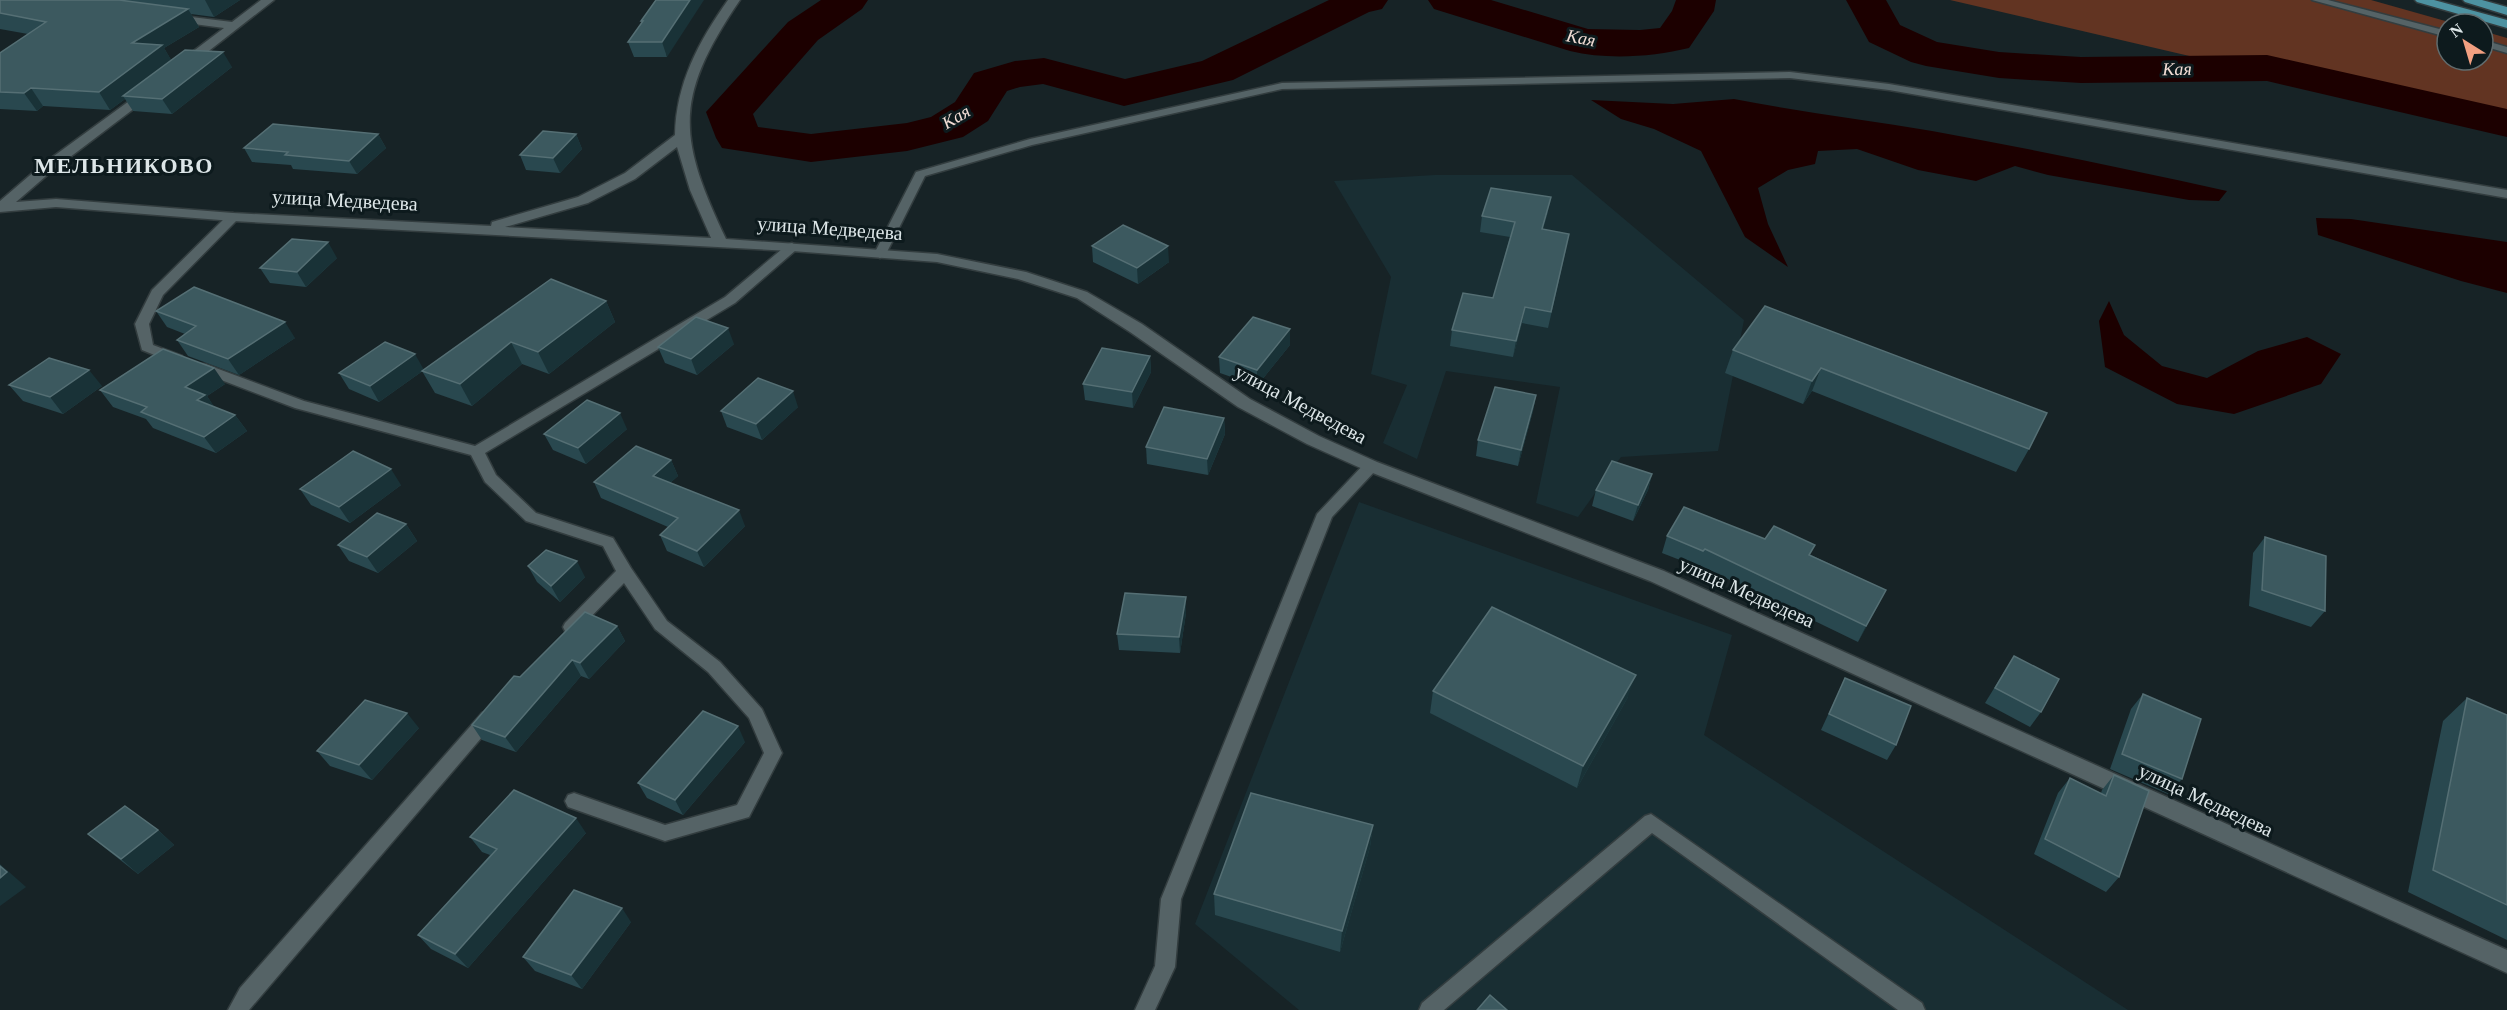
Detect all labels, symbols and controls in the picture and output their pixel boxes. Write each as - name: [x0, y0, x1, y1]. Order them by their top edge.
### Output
- north arrow: [2435, 12, 2495, 72]
- text: N: [2447, 20, 2466, 41]
- water label: Кая: [1564, 25, 1597, 51]
- water label: Кая: [2161, 59, 2192, 79]
- water label: Кая: [937, 101, 974, 134]
- district label: МЕЛЬНИКОВО: [34, 153, 214, 178]
- street label: улица Медведева: [272, 185, 418, 216]
- street label: улица Медведева: [756, 212, 904, 245]
- street label: улица Медведева: [1231, 360, 1371, 449]
- street label: улица Медведева: [1676, 552, 1818, 633]
- street label: улица Медведева: [2135, 759, 2277, 842]

